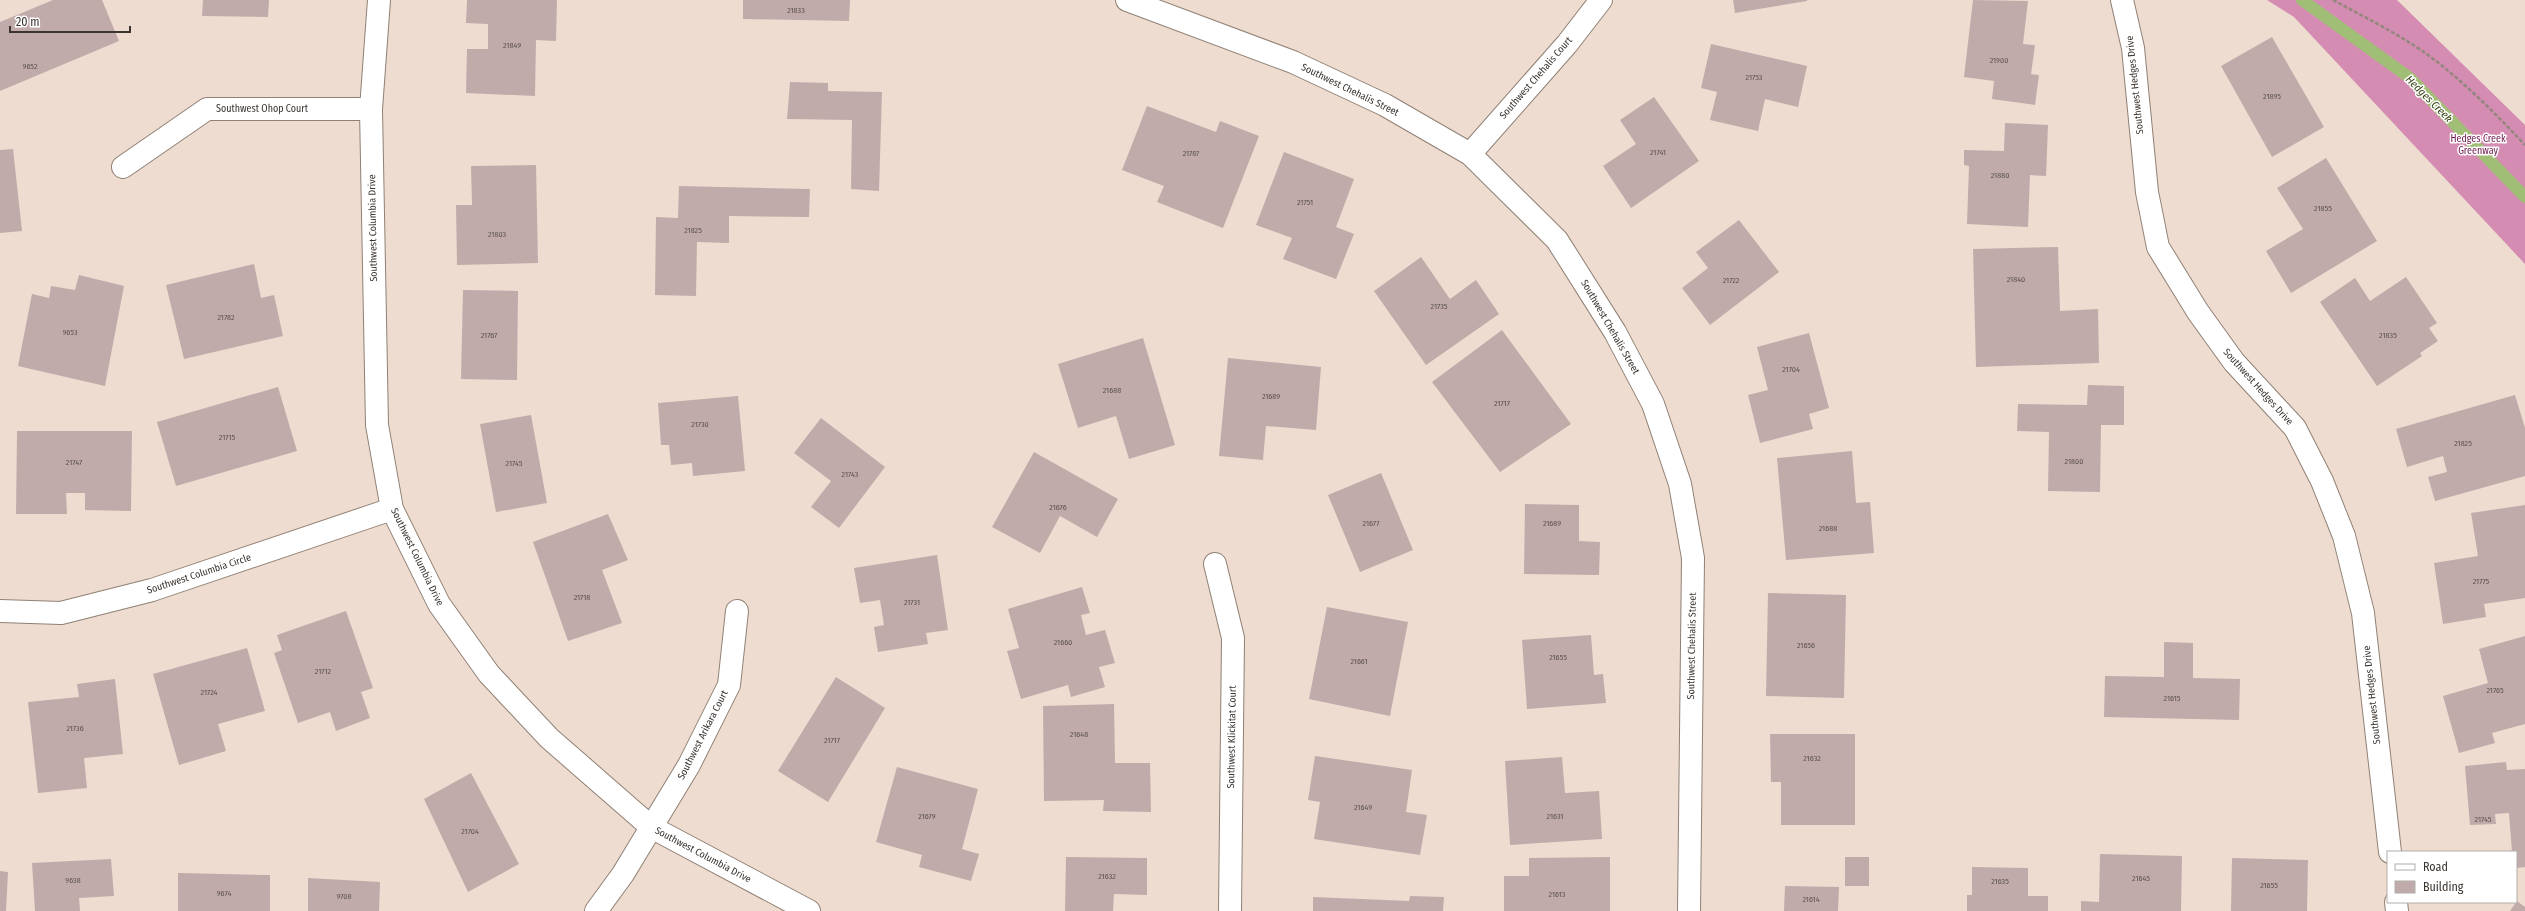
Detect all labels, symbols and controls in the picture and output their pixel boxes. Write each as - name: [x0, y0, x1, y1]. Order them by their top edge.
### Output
- house number: 21833: [787, 6, 805, 15]
- scale bar: [10, 8, 130, 34]
- text: 20 m: [16, 15, 40, 29]
- street label: Southwest Chehalis Court: [1497, 34, 1575, 121]
- street label: Southwest Hedges Drive: [2124, 35, 2146, 135]
- house number: 21849: [503, 41, 521, 50]
- house number: 21900: [1990, 56, 2008, 65]
- street label: Southwest Chehalis Street: [1299, 61, 1401, 119]
- house number: 9652: [23, 62, 38, 71]
- house number: 21753: [1746, 73, 1763, 82]
- water label: Hedges Creek: [2403, 73, 2455, 125]
- house number: 21895: [2263, 92, 2281, 101]
- street label: Southwest Ohop Court: [216, 103, 309, 115]
- park label: Hedges Creek Greenway: [2450, 133, 2506, 157]
- house number: 21741: [1650, 148, 1666, 157]
- house number: 21787: [1183, 149, 1200, 158]
- house number: 21880: [1991, 171, 2009, 180]
- street label: Southwest Columbia Drive: [366, 174, 380, 282]
- house number: 21751: [1297, 198, 1313, 207]
- house number: 21855: [2314, 204, 2332, 213]
- house number: 21825: [684, 226, 702, 235]
- house number: 21803: [488, 230, 506, 239]
- house number: 21840: [2007, 275, 2025, 284]
- house number: 21722: [1723, 276, 1740, 285]
- street label: Southwest Chehalis Street: [1578, 278, 1642, 377]
- house number: 21735: [1431, 302, 1448, 311]
- house number: 21782: [217, 313, 235, 322]
- house number: 9653: [62, 328, 78, 337]
- house number: 21767: [481, 331, 498, 340]
- house number: 21835: [2379, 331, 2397, 340]
- street label: Southwest Hedges Drive: [2220, 346, 2296, 428]
- house number: 21704: [1782, 365, 1800, 374]
- house number: 21688: [1103, 386, 1121, 395]
- house number: 21689: [1262, 392, 1280, 401]
- house number: 21717: [1494, 399, 1511, 408]
- house number: 21730: [691, 420, 709, 429]
- house number: 21715: [219, 433, 236, 442]
- house number: 21825: [2454, 439, 2472, 448]
- house number: 21800: [2065, 457, 2083, 466]
- house number: 21747: [66, 458, 83, 467]
- house number: 21745: [506, 459, 523, 468]
- house number: 21743: [842, 470, 859, 479]
- house number: 21676: [1049, 503, 1067, 512]
- street label: Southwest Columbia Drive: [388, 506, 446, 608]
- house number: 21677: [1363, 519, 1380, 528]
- house number: 21689: [1543, 519, 1561, 528]
- house number: 21688: [1819, 524, 1837, 533]
- street label: Southwest Columbia Circle: [145, 551, 253, 597]
- house number: 21775: [2473, 577, 2490, 586]
- street label: Southwest Chehalis Street: [1685, 592, 1699, 700]
- house number: 21718: [574, 593, 590, 602]
- house number: 21731: [904, 598, 920, 607]
- house number: 21660: [1054, 638, 1072, 647]
- house number: 21656: [1797, 641, 1815, 650]
- street label: Southwest Hedges Drive: [2361, 645, 2383, 745]
- house number: 21655: [1549, 653, 1567, 662]
- house number: 21661: [1350, 657, 1368, 666]
- house number: 21712: [315, 667, 332, 676]
- street label: Southwest Klickitat Court: [1225, 685, 1239, 789]
- house number: 21765: [2486, 686, 2504, 695]
- house number: 21724: [201, 688, 218, 697]
- street label: Southwest Arikara Court: [675, 688, 731, 782]
- house number: 21615: [2164, 694, 2181, 703]
- house number: 21736: [66, 724, 84, 733]
- house number: 21648: [1070, 730, 1088, 739]
- house number: 21717: [824, 736, 841, 745]
- house number: 21632: [1803, 754, 1821, 763]
- house number: 21649: [1354, 803, 1372, 812]
- house number: 21679: [918, 812, 936, 821]
- house number: 21631: [1547, 812, 1563, 821]
- house number: 21745: [2475, 815, 2492, 824]
- street label: Southwest Columbia Drive: [653, 825, 753, 886]
- house number: 21704: [461, 827, 479, 836]
- legend: [2387, 851, 2517, 903]
- text: Road: [2423, 860, 2448, 874]
- house number: 21632: [1098, 872, 1116, 881]
- house number: 21645: [2132, 874, 2150, 883]
- house number: 9638: [65, 876, 81, 885]
- house number: 21635: [1991, 877, 2009, 886]
- text: Building: [2423, 880, 2464, 894]
- house number: 21655: [2260, 881, 2278, 890]
- house number: 9674: [217, 889, 231, 898]
- house number: 21613: [1549, 890, 1566, 899]
- house number: 9708: [336, 892, 352, 901]
- house number: 21614: [1802, 895, 1820, 904]

